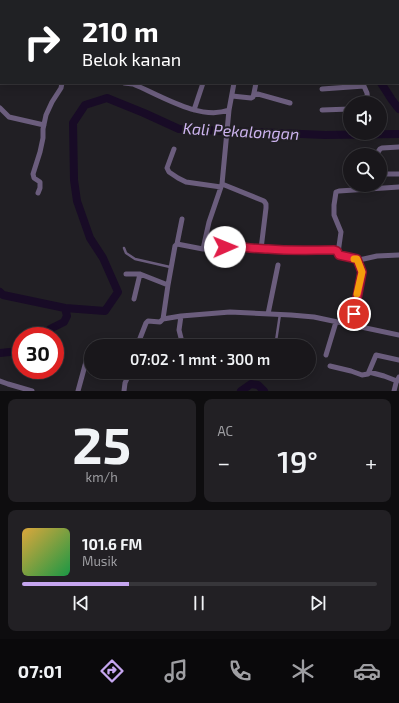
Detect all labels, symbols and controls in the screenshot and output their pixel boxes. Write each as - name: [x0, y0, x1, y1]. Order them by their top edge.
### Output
- text: 210 m: [82, 14, 159, 48]
- icon: right: [16, 16, 68, 68]
- text: Belok kanan: [82, 48, 181, 70]
- map controls: [343, 96, 387, 192]
- button: sound: [343, 96, 387, 140]
- water label: Kali Pekalongan: [182, 118, 300, 143]
- button: search: [343, 148, 387, 192]
- position arrow: [204, 226, 246, 268]
- pin: [337, 297, 371, 331]
- icon: arrive: [343, 303, 365, 325]
- speed limit sign: 30: [12, 327, 64, 379]
- text: 07:02 · 1 mnt · 300 m: [130, 350, 270, 368]
- text: 25: [72, 412, 131, 474]
- text: AC: [218, 423, 233, 439]
- text: 19°: [277, 443, 318, 479]
- text: −: [218, 449, 230, 475]
- text: +: [365, 449, 377, 475]
- text: km/h: [86, 469, 118, 485]
- text: 101.6 FM: [82, 535, 142, 553]
- text: Musik: [82, 553, 117, 569]
- icon: previous: [70, 592, 92, 614]
- icon: pause: [188, 592, 210, 614]
- icon: next: [307, 592, 329, 614]
- icon: directions: [98, 657, 126, 685]
- icon: music: [162, 657, 190, 685]
- icon: phone: [226, 657, 254, 685]
- icon: climate: [289, 657, 317, 685]
- icon: car: [353, 657, 381, 685]
- text: 07:01: [18, 660, 62, 682]

